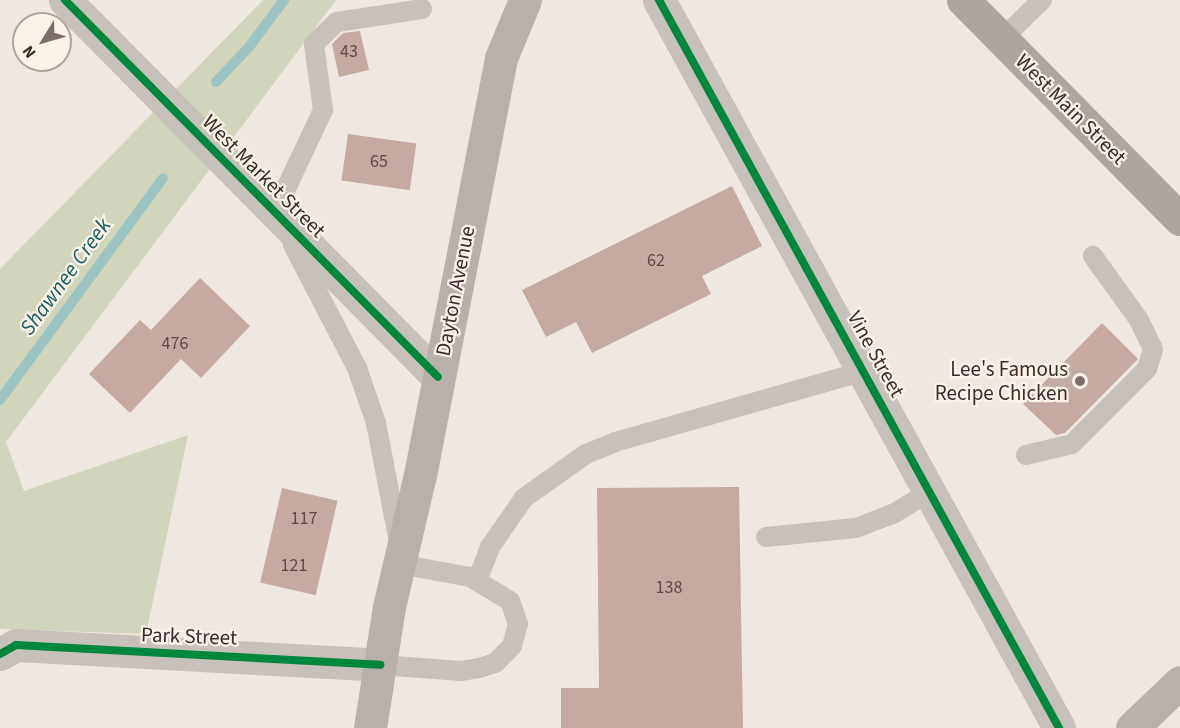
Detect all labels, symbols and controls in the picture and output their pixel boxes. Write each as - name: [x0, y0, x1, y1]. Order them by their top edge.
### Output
- north arrow: [12, 12, 72, 72]
- text: N: [17, 41, 41, 63]
- house number: 43: [340, 41, 358, 63]
- street label: West Main Street: [1011, 49, 1131, 169]
- street label: West Market Street: [197, 109, 331, 243]
- house number: 65: [370, 151, 388, 173]
- water label: Shawnee Creek: [15, 213, 117, 341]
- street label: Dayton Avenue: [430, 224, 480, 358]
- house number: 62: [647, 250, 665, 272]
- street label: Vine Street: [842, 306, 910, 402]
- house number: 476: [162, 333, 188, 355]
- place label: Lee's Famous Recipe Chicken: [935, 356, 1068, 406]
- marker: Lee's Famous Recipe Chicken: [1073, 374, 1087, 388]
- house number: 117: [291, 508, 317, 530]
- house number: 121: [281, 555, 307, 577]
- house number: 138: [656, 577, 682, 599]
- street label: Park Street: [141, 622, 237, 650]

